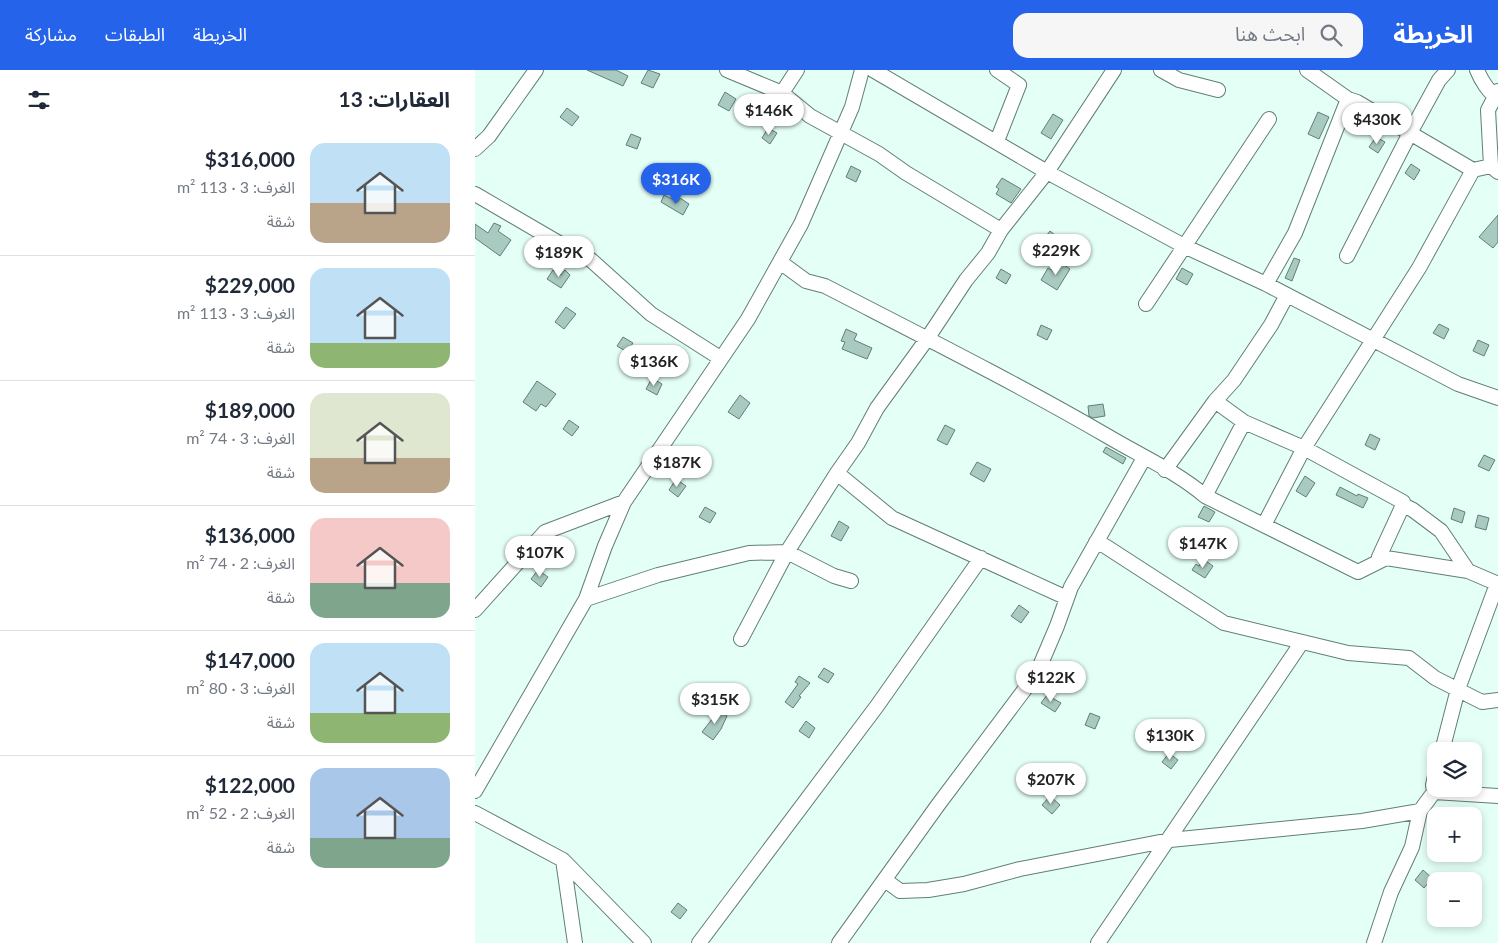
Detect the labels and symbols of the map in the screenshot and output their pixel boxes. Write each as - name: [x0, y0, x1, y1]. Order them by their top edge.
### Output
- pin: $146K: [734, 93, 804, 136]
- pin: $430K: [1342, 102, 1412, 145]
- pin: $316K: [641, 162, 711, 205]
- pin: $229K: [1021, 234, 1091, 276]
- pin: $189K: [524, 236, 594, 278]
- pin: $136K: [619, 344, 689, 387]
- pin: $187K: [642, 446, 712, 488]
- pin: $147K: [1168, 526, 1238, 569]
- pin: $107K: [505, 536, 575, 578]
- pin: $122K: [1016, 660, 1086, 703]
- pin: $315K: [680, 682, 750, 725]
- pin: $130K: [1135, 718, 1205, 761]
- pin: $207K: [1016, 762, 1086, 805]

